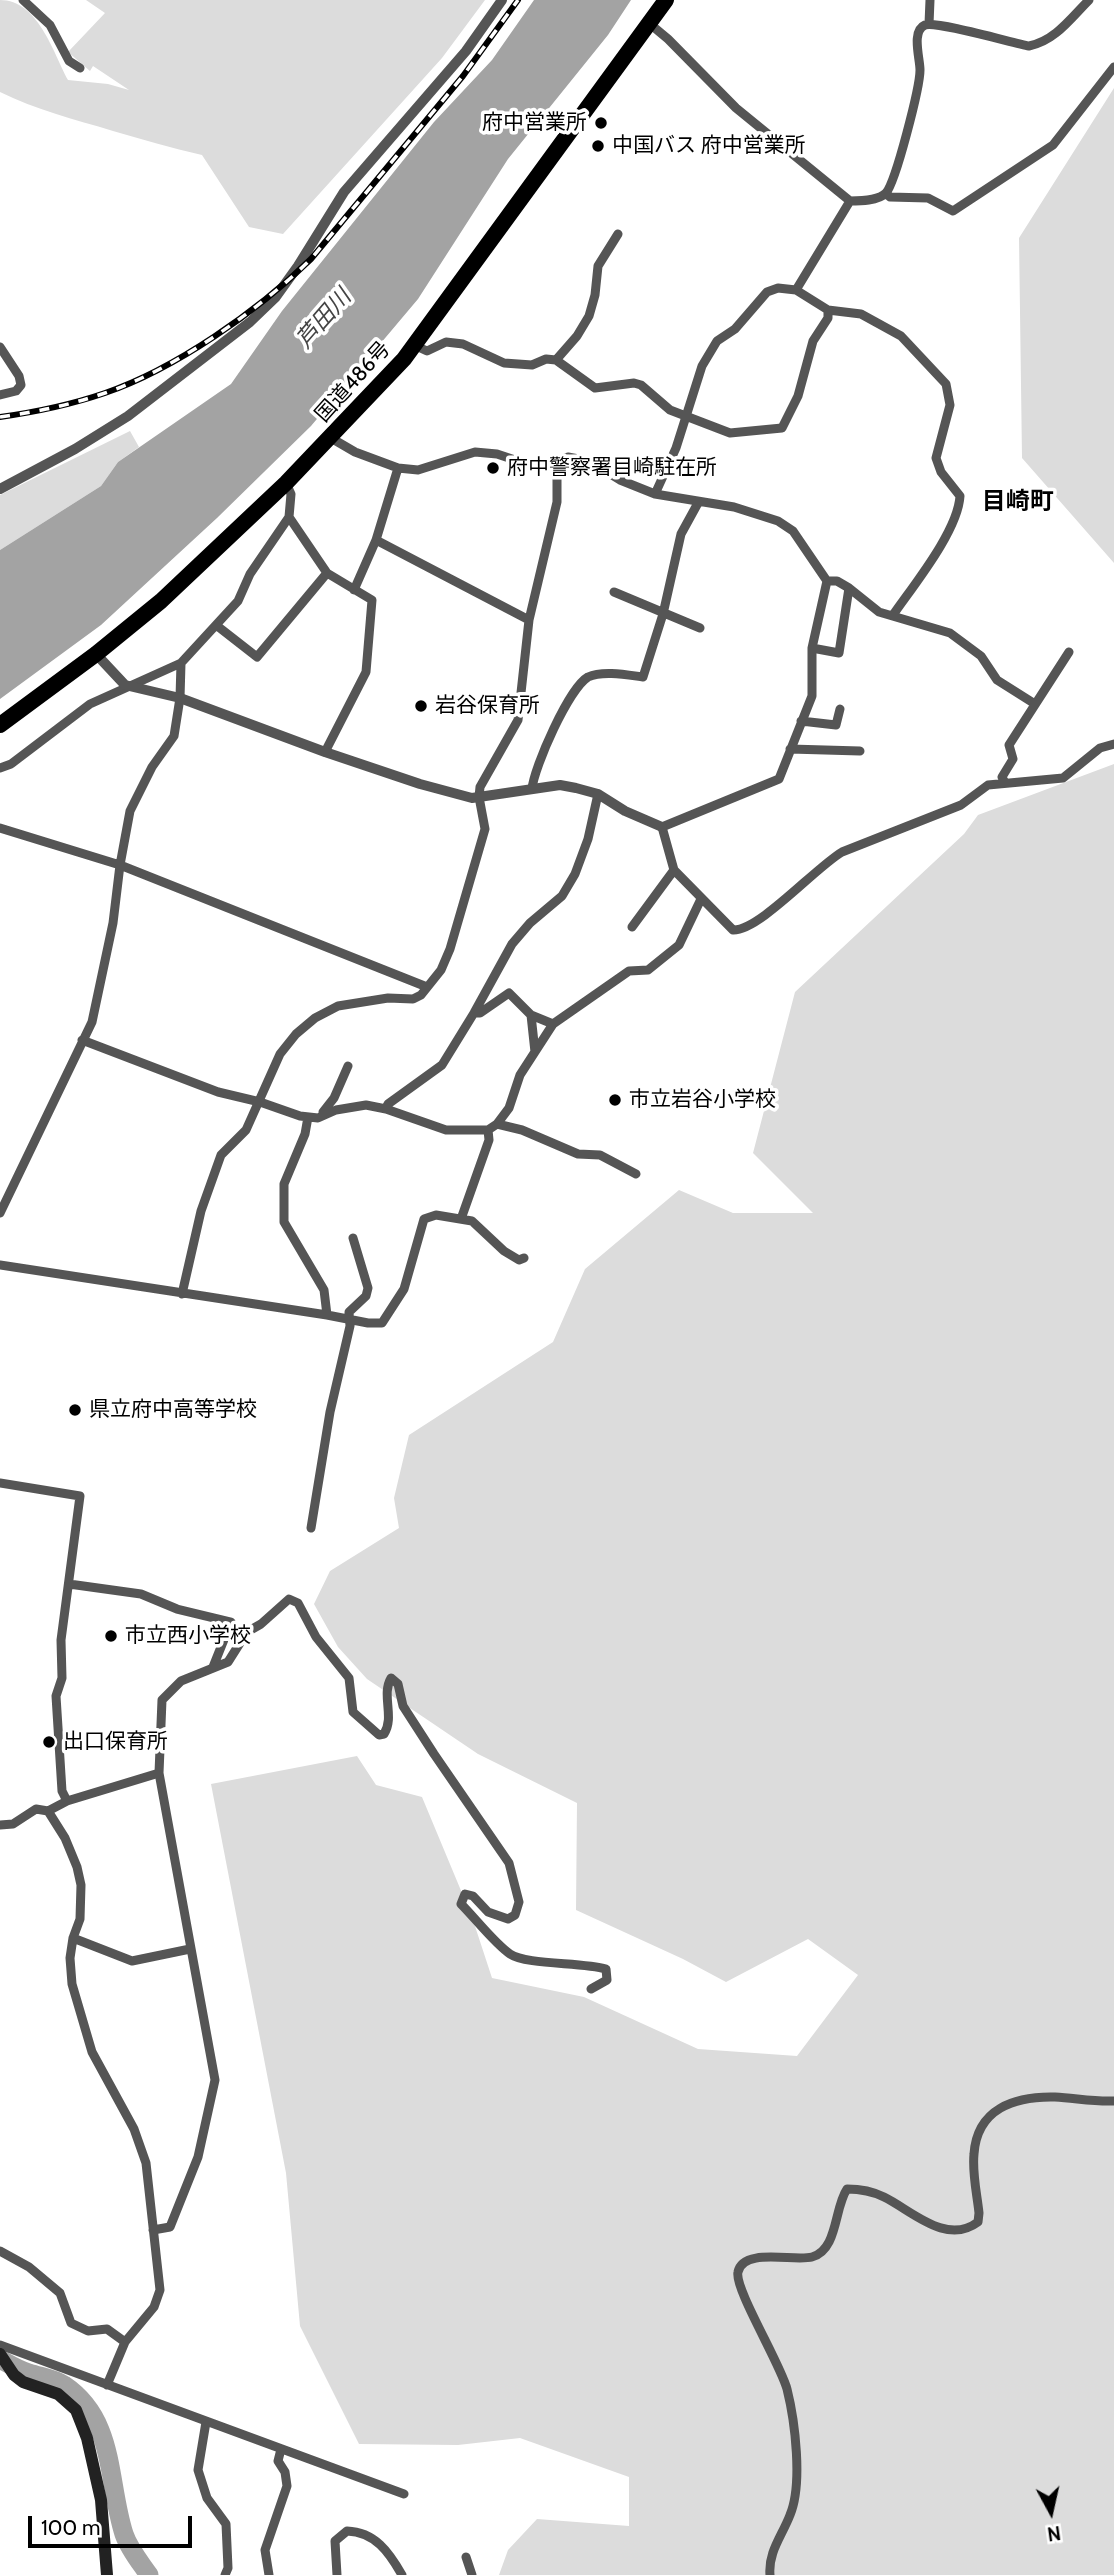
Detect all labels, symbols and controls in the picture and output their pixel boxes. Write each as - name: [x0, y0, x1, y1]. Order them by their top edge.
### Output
- place label: 府中営業所: [482, 110, 587, 136]
- marker: 府中営業所: [593, 115, 609, 131]
- place label: 中国バス 府中営業所: [612, 133, 806, 159]
- marker: 中国バス 府中営業所: [590, 138, 606, 154]
- water label: 芦田川: [291, 284, 357, 354]
- street label: 国道486号: [310, 336, 396, 428]
- place label: 府中警察署目崎駐在所: [507, 455, 717, 481]
- marker: 府中警察署目崎駐在所: [485, 460, 501, 476]
- district label: 目崎町: [982, 488, 1054, 516]
- place label: 岩谷保育所: [435, 693, 540, 719]
- marker: 岩谷保育所: [413, 698, 429, 714]
- place label: 市立岩谷小学校: [629, 1087, 776, 1113]
- marker: 市立岩谷小学校: [607, 1092, 623, 1108]
- place label: 県立府中高等学校: [89, 1397, 257, 1423]
- marker: 県立府中高等学校: [67, 1402, 83, 1418]
- place label: 市立西小学校: [125, 1623, 251, 1649]
- marker: 市立西小学校: [103, 1628, 119, 1644]
- place label: 出口保育所: [63, 1729, 168, 1755]
- marker: 出口保育所: [41, 1734, 57, 1750]
- north arrow: [1016, 2477, 1086, 2547]
- scale bar: [32, 2502, 196, 2546]
- text: 100 m: [41, 2515, 100, 2540]
- text: N: [1046, 2521, 1062, 2546]

